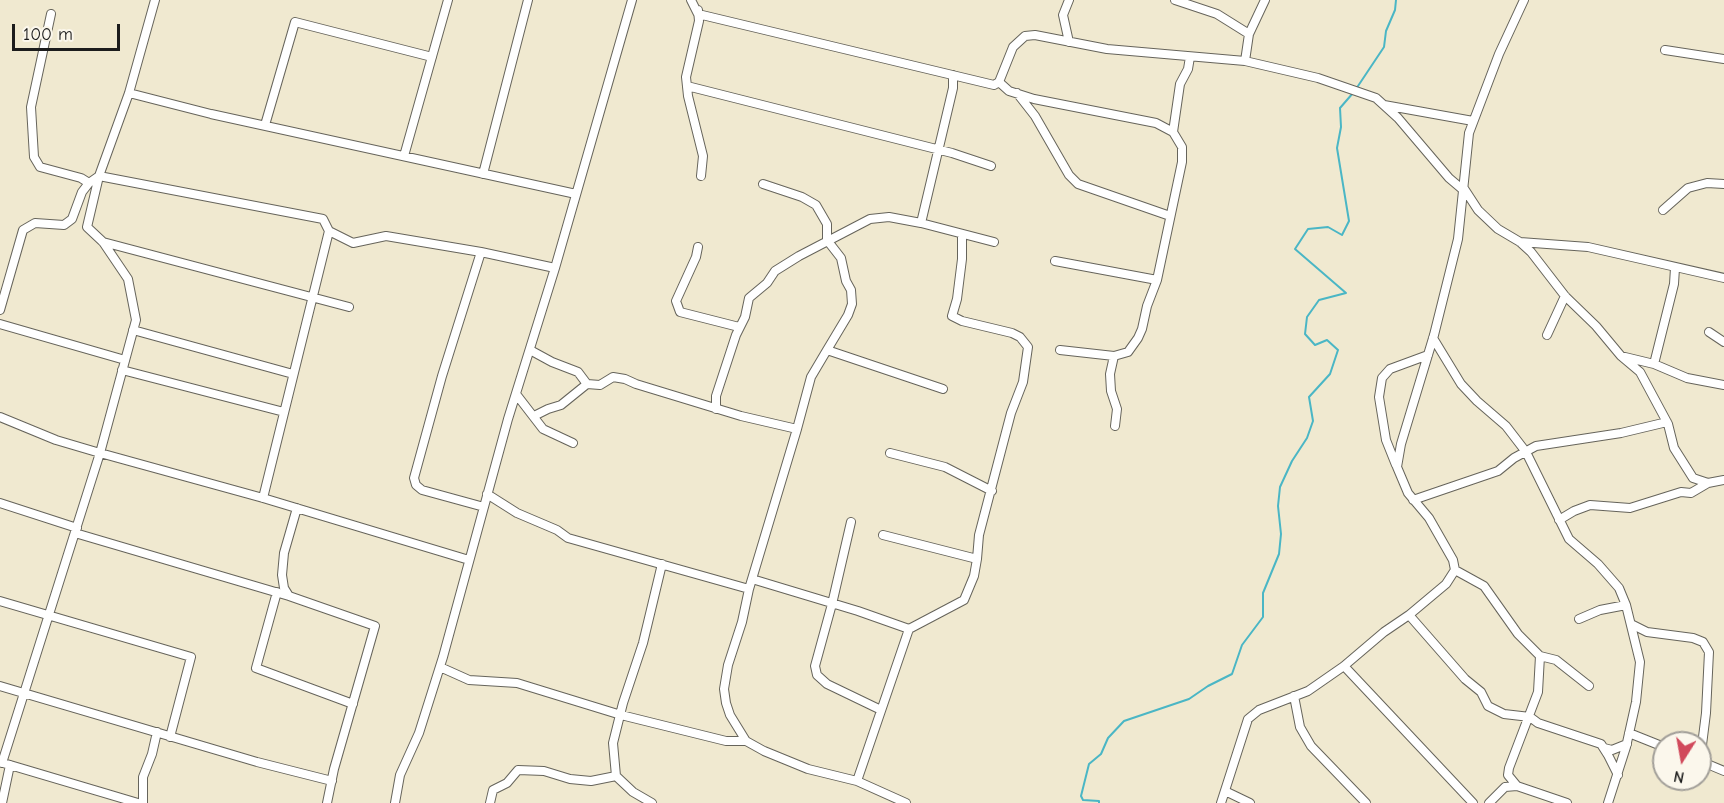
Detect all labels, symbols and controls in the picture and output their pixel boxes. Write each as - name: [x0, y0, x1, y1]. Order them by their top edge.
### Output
- scale bar: [15, 12, 123, 50]
- text: 100 m: [23, 24, 73, 45]
- north arrow: [1652, 731, 1712, 791]
- text: N: [1672, 767, 1686, 787]

